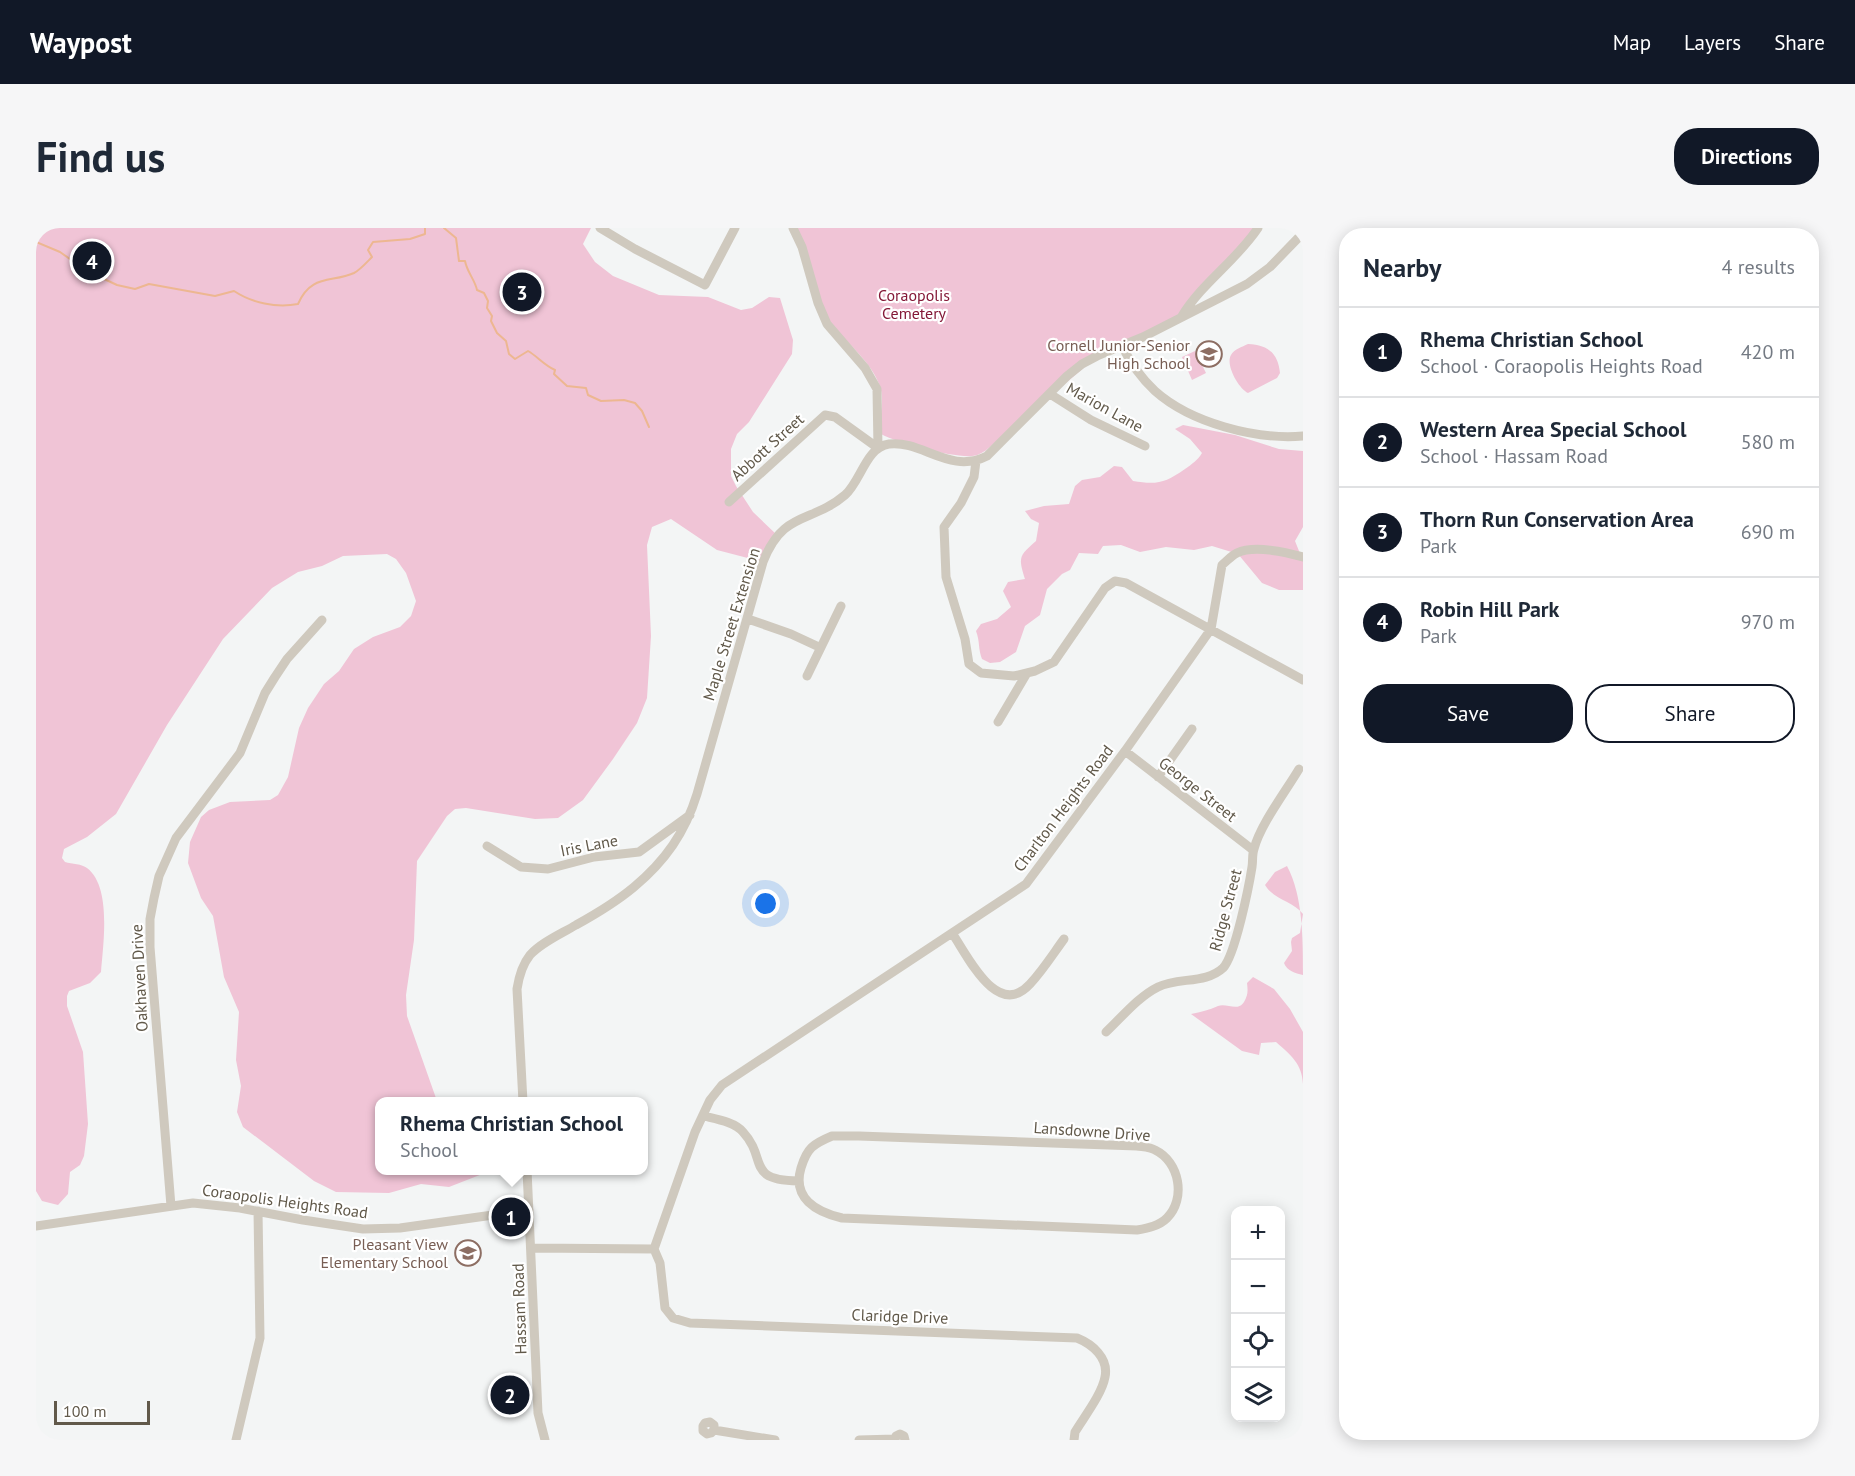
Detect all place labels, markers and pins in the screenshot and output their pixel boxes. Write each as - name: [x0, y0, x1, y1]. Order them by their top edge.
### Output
- pin: 4: [72, 238, 112, 284]
- pin: 3: [502, 270, 542, 314]
- place label: Cornell Junior-Senior High School: [1047, 335, 1191, 373]
- school or university icon: Cornell Junior-Senior High School: [1194, 339, 1224, 369]
- pin: 1: [492, 1194, 530, 1240]
- place label: Pleasant View Elementary School: [321, 1234, 448, 1272]
- school or university icon: Pleasant View Elementary School: [453, 1238, 483, 1268]
- pin: 2: [490, 1372, 530, 1418]

